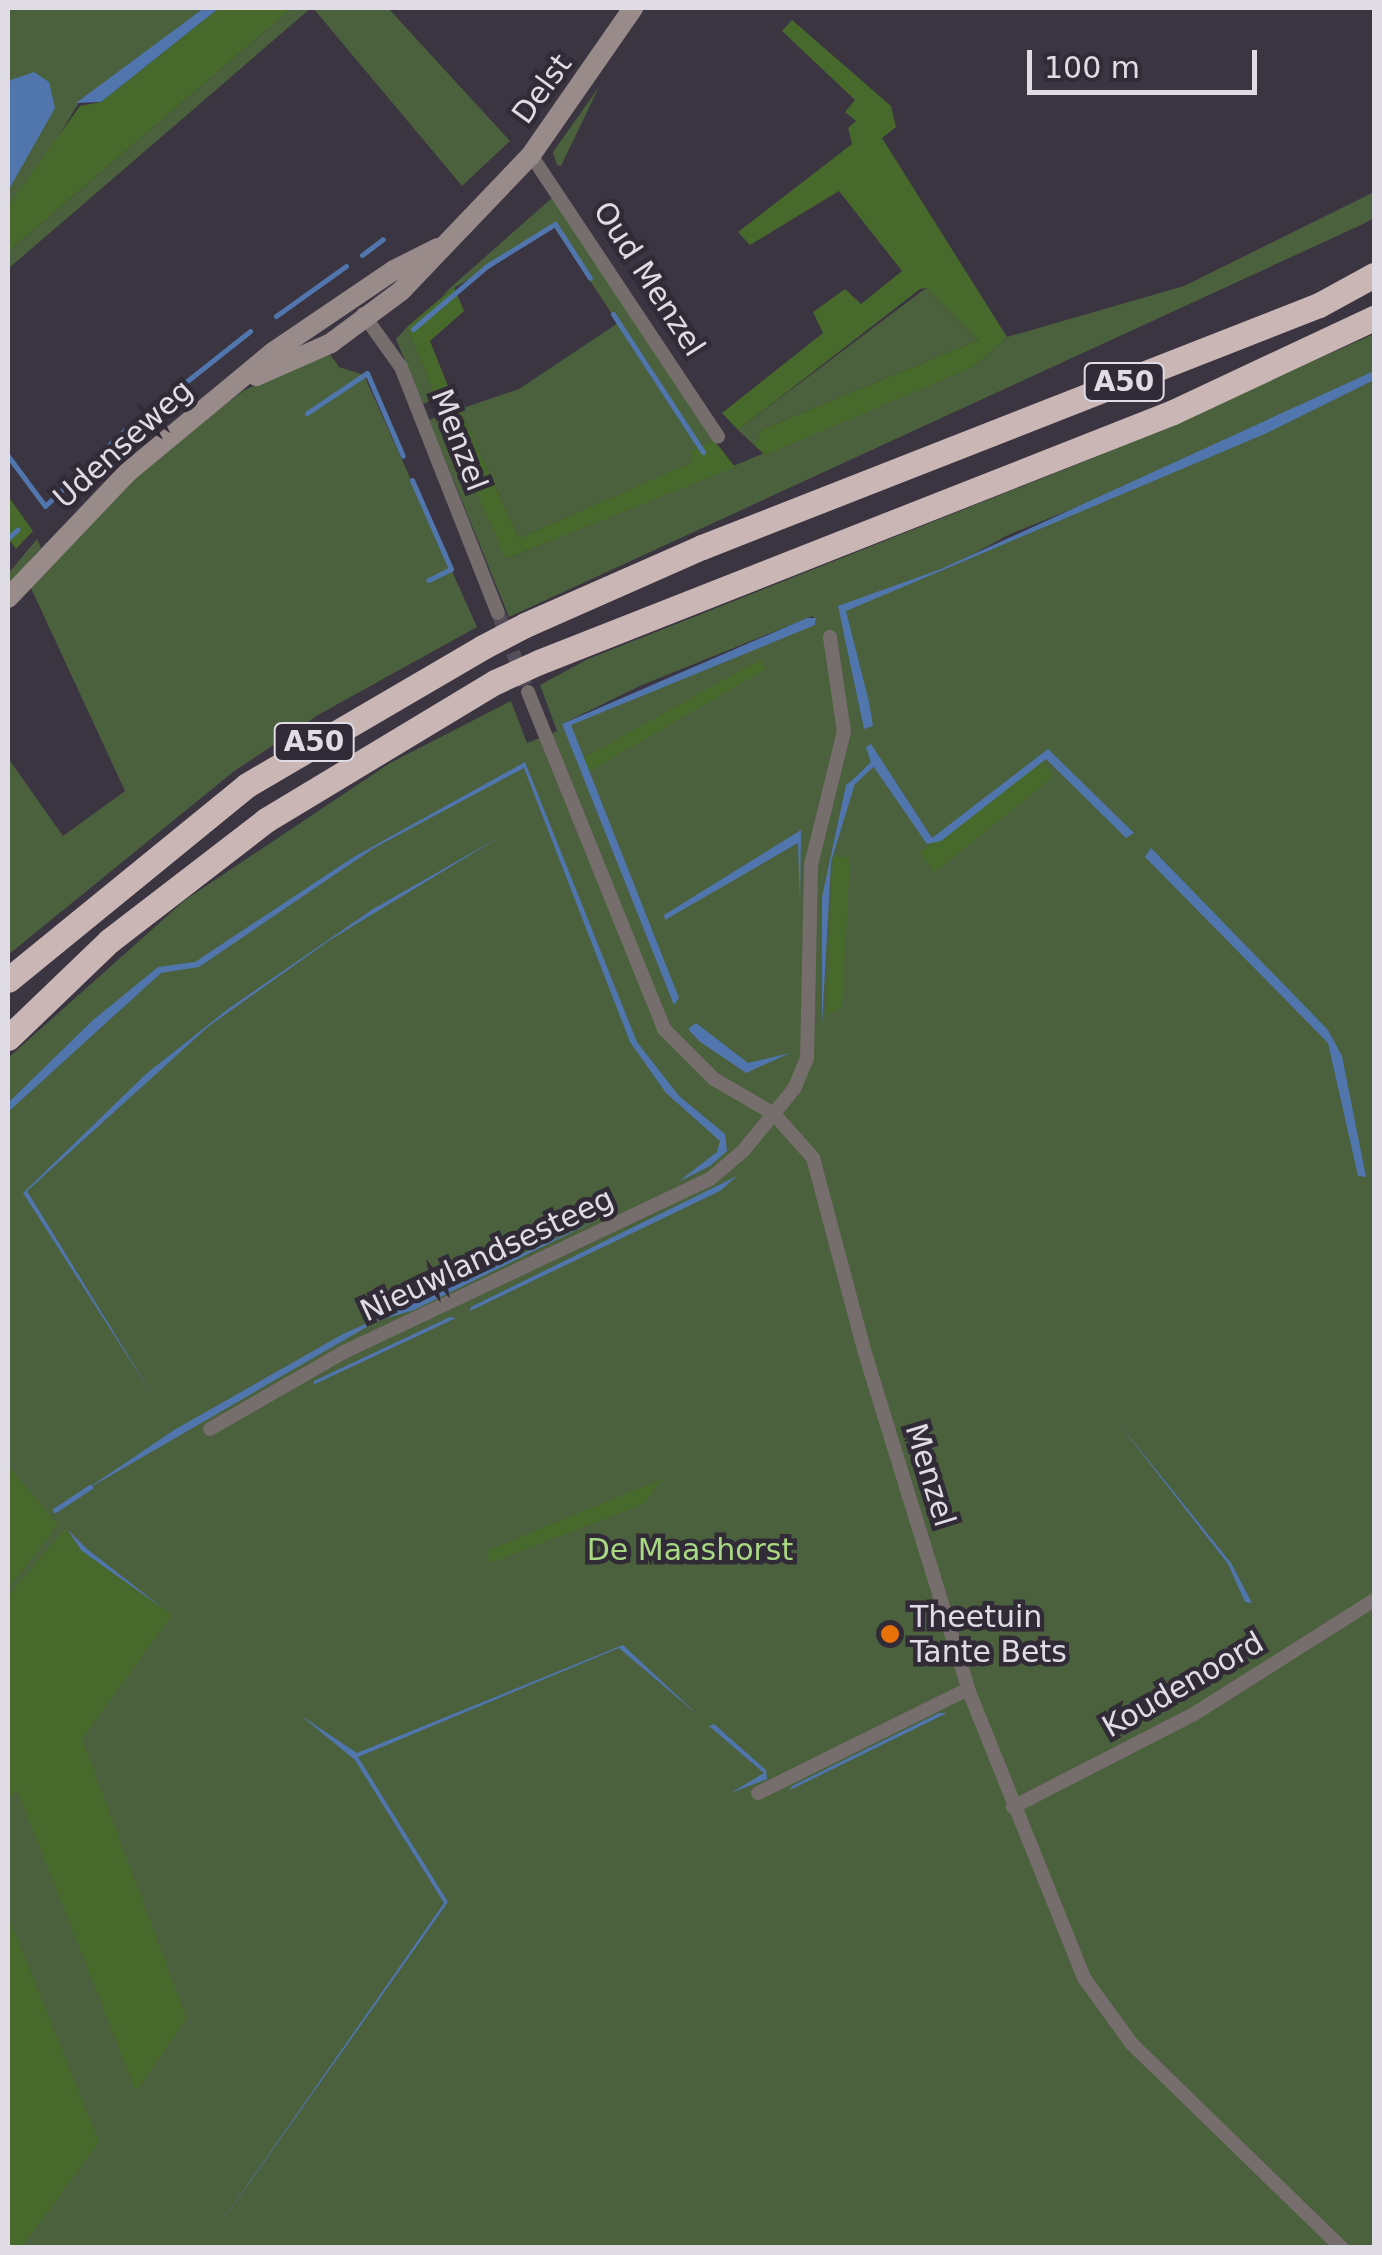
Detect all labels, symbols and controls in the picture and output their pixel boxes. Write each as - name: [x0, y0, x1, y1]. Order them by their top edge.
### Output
- scale bar: [1032, 30, 1262, 92]
- street label: Delst: [505, 47, 579, 131]
- text: 100 m: [1044, 50, 1140, 85]
- street label: Oud Menzel: [586, 195, 712, 363]
- road number: A50: [1082, 359, 1166, 405]
- street label: Udenseweg: [46, 372, 200, 516]
- street label: Menzel: [423, 384, 495, 496]
- road number: A50: [272, 719, 356, 765]
- street label: Nieuwlandsesteeg: [355, 1181, 619, 1329]
- street label: Menzel: [897, 1419, 963, 1531]
- park label: De Maashorst: [587, 1532, 793, 1568]
- place label: Theetuin Tante Bets: [910, 1599, 1067, 1670]
- marker: Theetuin Tante Bets: [879, 1623, 901, 1645]
- street label: Koudenoord: [1096, 1625, 1270, 1745]

